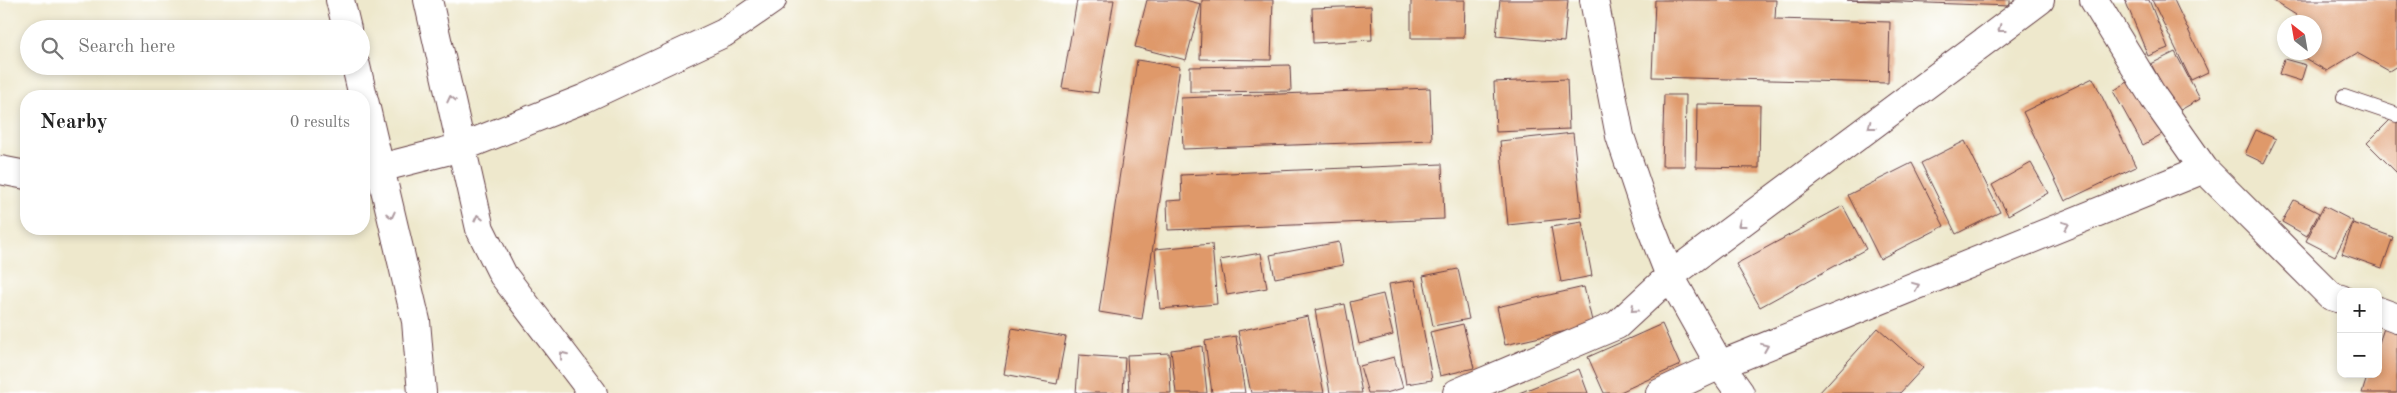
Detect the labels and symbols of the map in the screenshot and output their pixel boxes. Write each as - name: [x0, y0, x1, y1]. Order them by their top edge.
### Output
- north arrow: [2277, 15, 2322, 60]
- one-way arrow: [1997, 23, 2007, 32]
- one-way arrow: [446, 95, 457, 104]
- one-way arrow: [1868, 121, 1877, 129]
- one-way arrow: [385, 211, 396, 220]
- one-way arrow: [473, 213, 484, 222]
- one-way arrow: [1738, 218, 1747, 226]
- one-way arrow: [2062, 221, 2070, 231]
- one-way arrow: [1911, 282, 1920, 292]
- one-way arrow: [1631, 303, 1640, 312]
- one-way arrow: [1760, 343, 1769, 353]
- one-way arrow: [560, 352, 568, 361]

